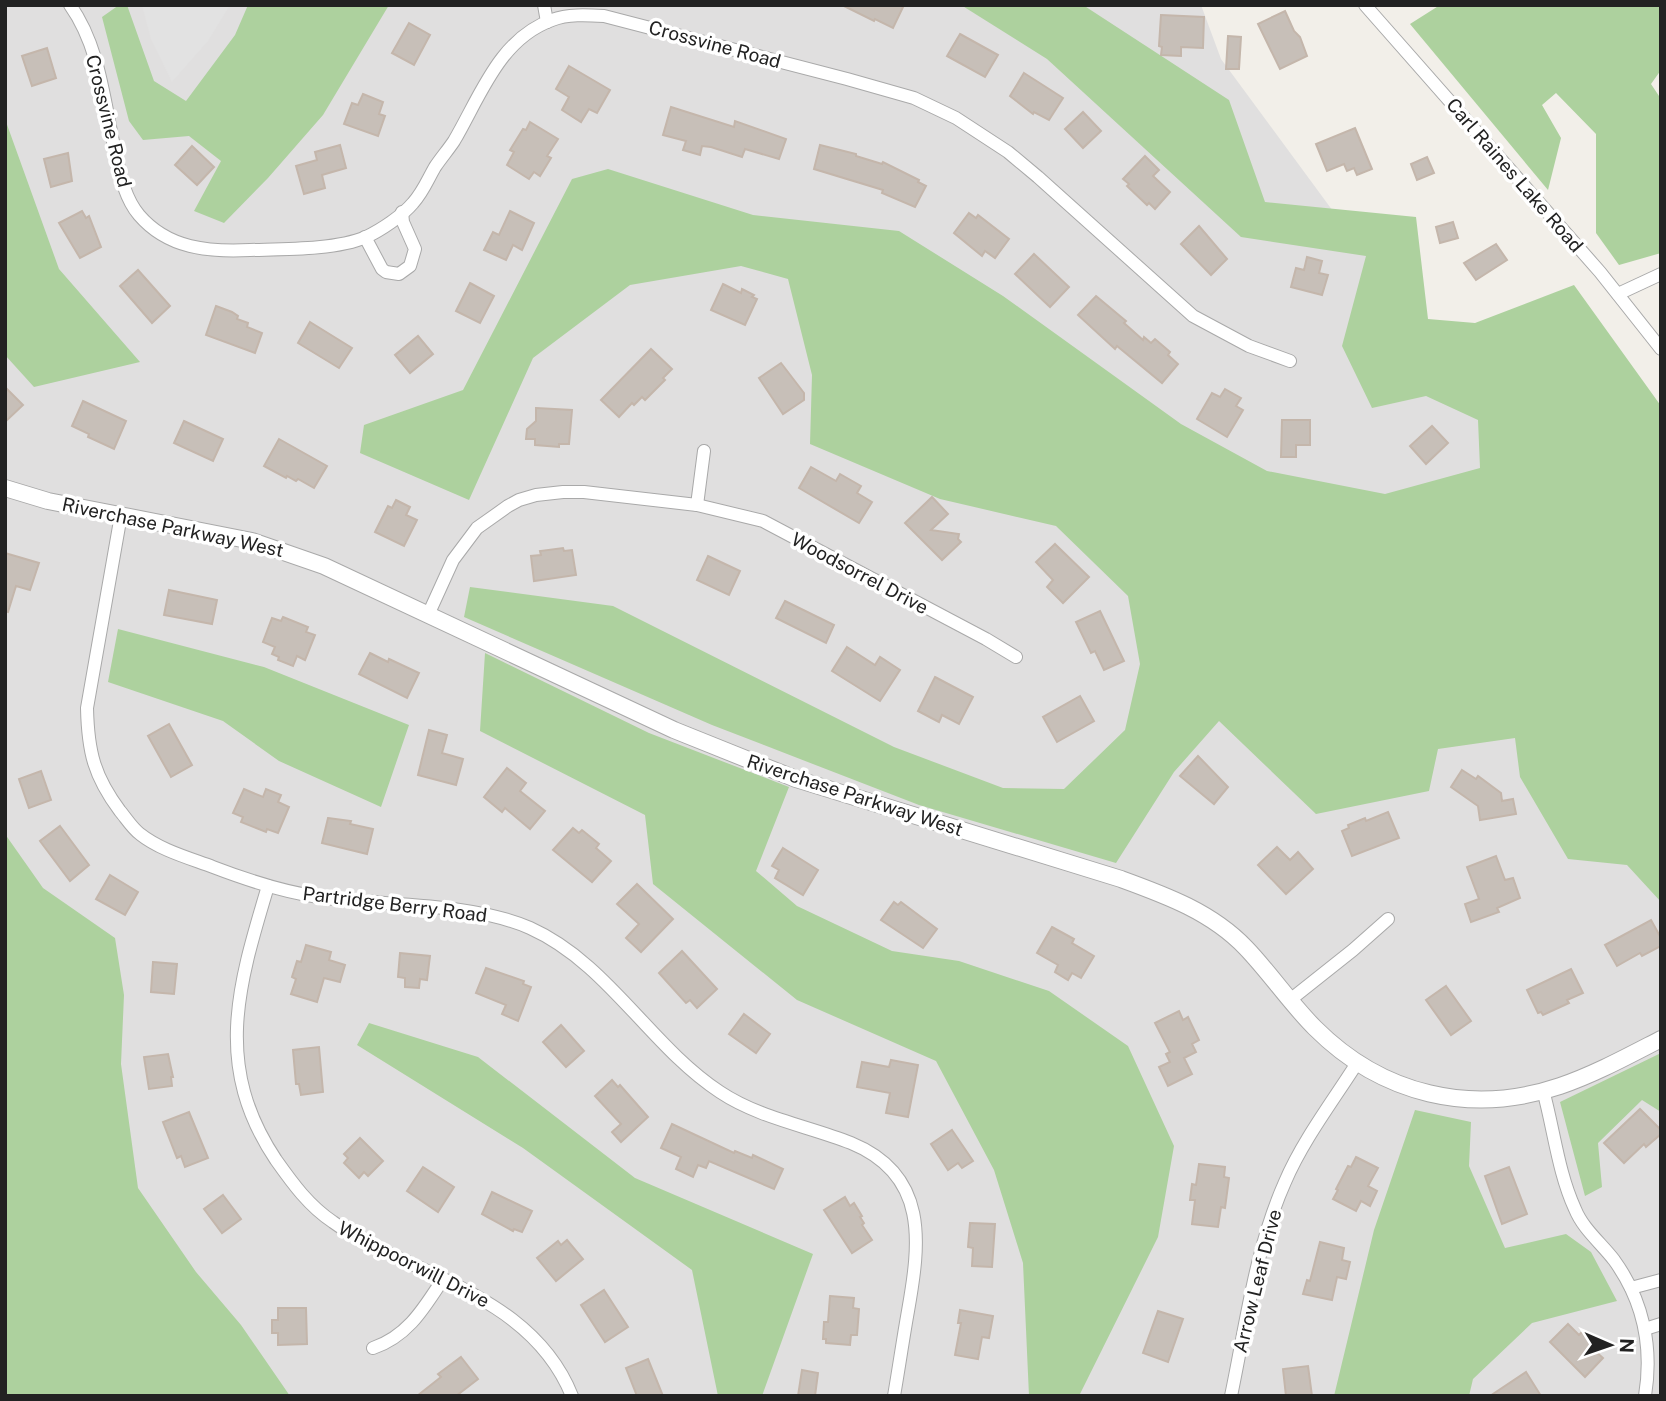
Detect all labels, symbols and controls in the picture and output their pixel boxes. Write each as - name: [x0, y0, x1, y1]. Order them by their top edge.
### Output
- street label: Crossvine Road: [647, 16, 783, 72]
- street label: Crossvine Road: [82, 52, 136, 190]
- street label: Carl Raines Lake Road: [1442, 94, 1588, 256]
- street label: Riverchase Parkway West: [60, 493, 286, 561]
- street label: Woodsorrel Drive: [788, 528, 932, 618]
- street label: Riverchase Parkway West: [744, 750, 966, 840]
- street label: Partridge Berry Road: [302, 882, 488, 926]
- street label: Arrow Leaf Drive: [1229, 1207, 1285, 1355]
- street label: Whippoorwill Drive: [335, 1216, 493, 1312]
- north arrow: [1575, 1310, 1645, 1380]
- text: N: [1616, 1338, 1638, 1353]

